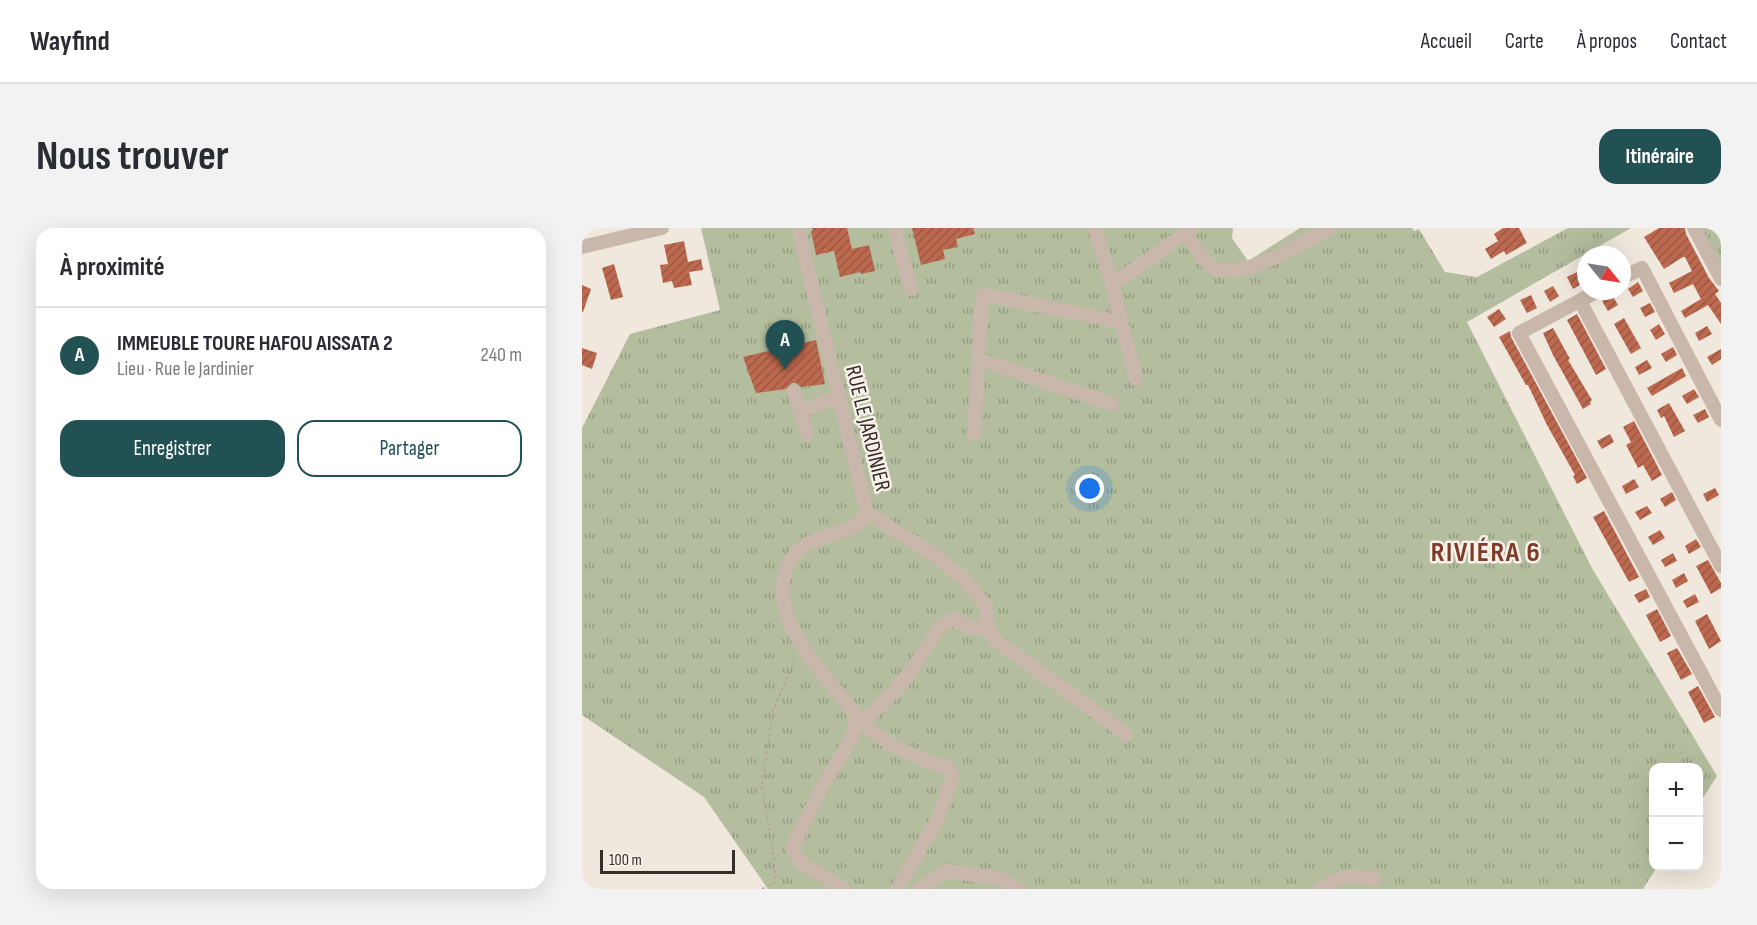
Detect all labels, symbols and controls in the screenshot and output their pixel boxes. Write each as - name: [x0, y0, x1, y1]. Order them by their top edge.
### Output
- text: Wayfind: [30, 25, 110, 58]
- text: Accueil: [1421, 29, 1472, 54]
- text: Carte: [1505, 29, 1544, 54]
- text: À propos: [1577, 29, 1637, 54]
- text: Contact: [1670, 29, 1727, 54]
- button: Itinéraire: [1599, 129, 1721, 184]
- text: Nous trouver: [36, 131, 229, 182]
- north arrow: [1577, 246, 1631, 300]
- text: À proximité: [60, 252, 165, 283]
- pin: A: [766, 320, 804, 370]
- text: IMMEUBLE TOURE HAFOU AISSATA 2: [117, 330, 393, 357]
- text: A: [75, 343, 84, 367]
- text: 240 m: [481, 343, 522, 367]
- text: Lieu · Rue le Jardinier: [117, 357, 254, 381]
- street label: RUE LE JARDINIER: [839, 363, 896, 494]
- button: Enregistrer: [60, 420, 285, 477]
- button: Partager: [297, 420, 522, 477]
- your location: [1075, 474, 1104, 503]
- district label: RIVIÉRA 6: [1431, 536, 1541, 569]
- map controls: [1649, 763, 1703, 871]
- button: +: [1649, 763, 1703, 817]
- button: −: [1649, 817, 1703, 871]
- scale bar: [600, 847, 735, 874]
- text: 100 m: [609, 851, 642, 870]

